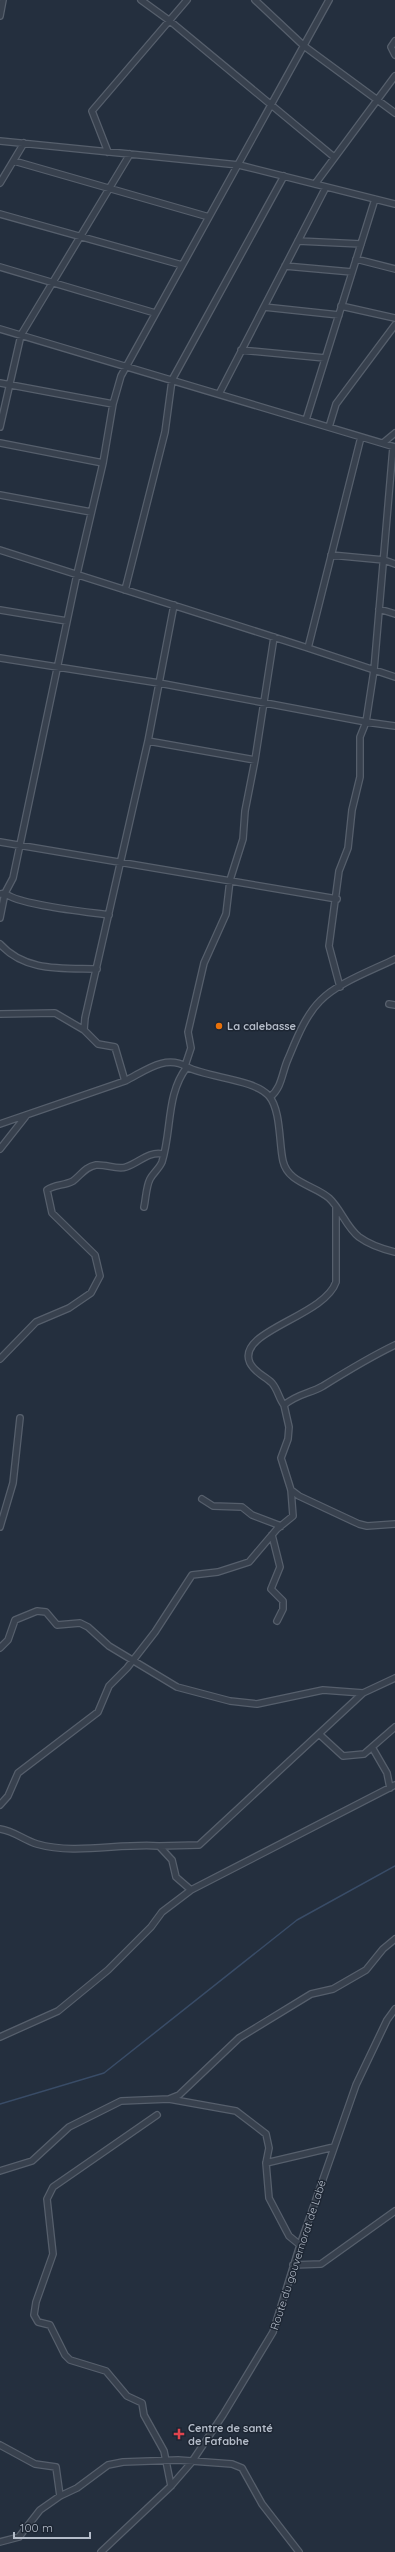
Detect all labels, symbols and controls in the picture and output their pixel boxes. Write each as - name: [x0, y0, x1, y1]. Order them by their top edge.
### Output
- place label: La calebasse: [227, 1019, 297, 1033]
- marker: La calebasse: [214, 1021, 224, 1031]
- street label: Route du gouvernorat de Labé: [267, 2178, 329, 2332]
- place label: Centre de santé de Fafabhe: [188, 2421, 273, 2448]
- marker: Centre de santé de Fafabhe: [173, 2428, 185, 2440]
- scale bar: [14, 2514, 90, 2540]
- text: 100 m: [20, 2520, 53, 2535]

